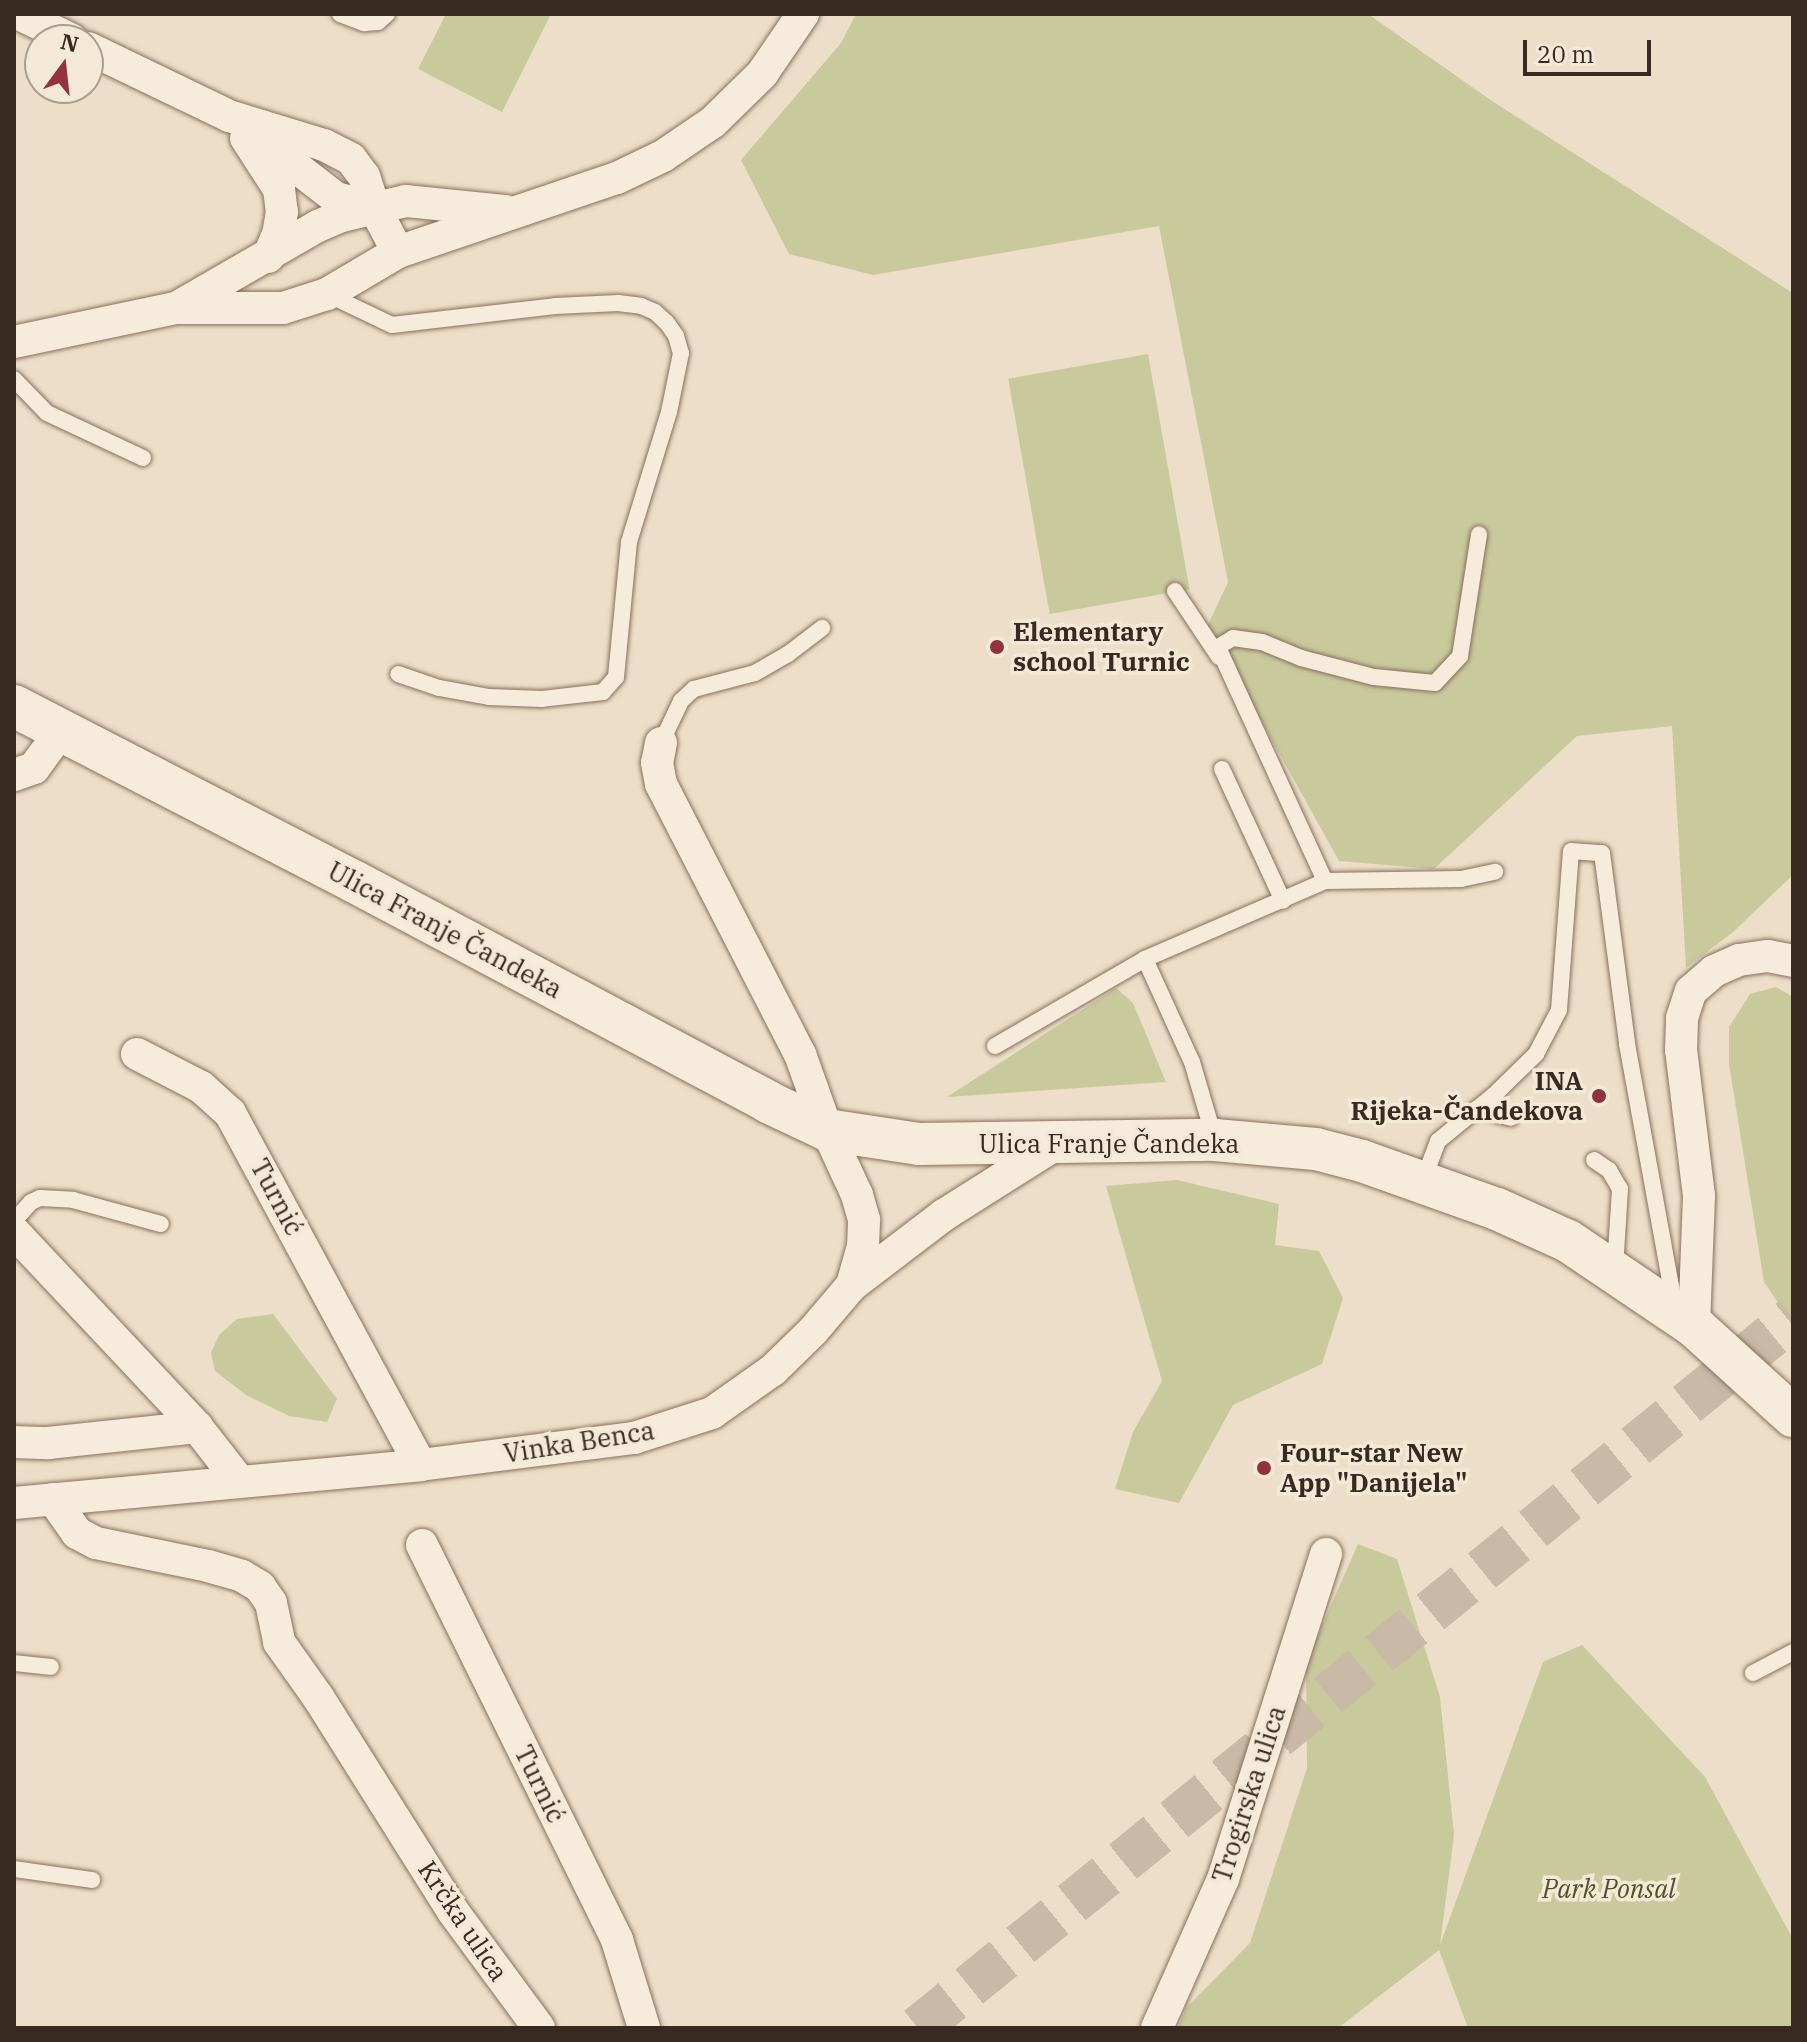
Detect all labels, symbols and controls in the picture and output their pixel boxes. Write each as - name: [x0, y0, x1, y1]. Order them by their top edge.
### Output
- north arrow: [24, 24, 104, 104]
- scale bar: [1527, 24, 1655, 74]
- text: N: [58, 26, 82, 59]
- text: 20 m: [1537, 38, 1594, 70]
- place label: Elementary school Turnic: [1013, 616, 1190, 678]
- marker: Elementary school Turnic: [988, 638, 1006, 656]
- street label: Ulica Franje Čandeka: [322, 855, 568, 1005]
- place label: INA Rijeka-Čandekova: [1350, 1065, 1583, 1126]
- marker: INA Rijeka-Čandekova: [1590, 1087, 1608, 1105]
- street label: Ulica Franje Čandeka: [978, 1128, 1240, 1160]
- street label: Turnić: [244, 1153, 310, 1241]
- street label: Vinka Benca: [501, 1415, 657, 1469]
- place label: Four-star New App "Danijela": [1280, 1437, 1467, 1498]
- marker: Four-star New App "Danijela": [1255, 1459, 1273, 1477]
- street label: Trogirska ulica: [1206, 1702, 1292, 1886]
- street label: Turnić: [508, 1740, 572, 1828]
- street label: Krčka ulica: [411, 1855, 515, 1987]
- park label: Park Ponsal: [1542, 1873, 1676, 1905]

